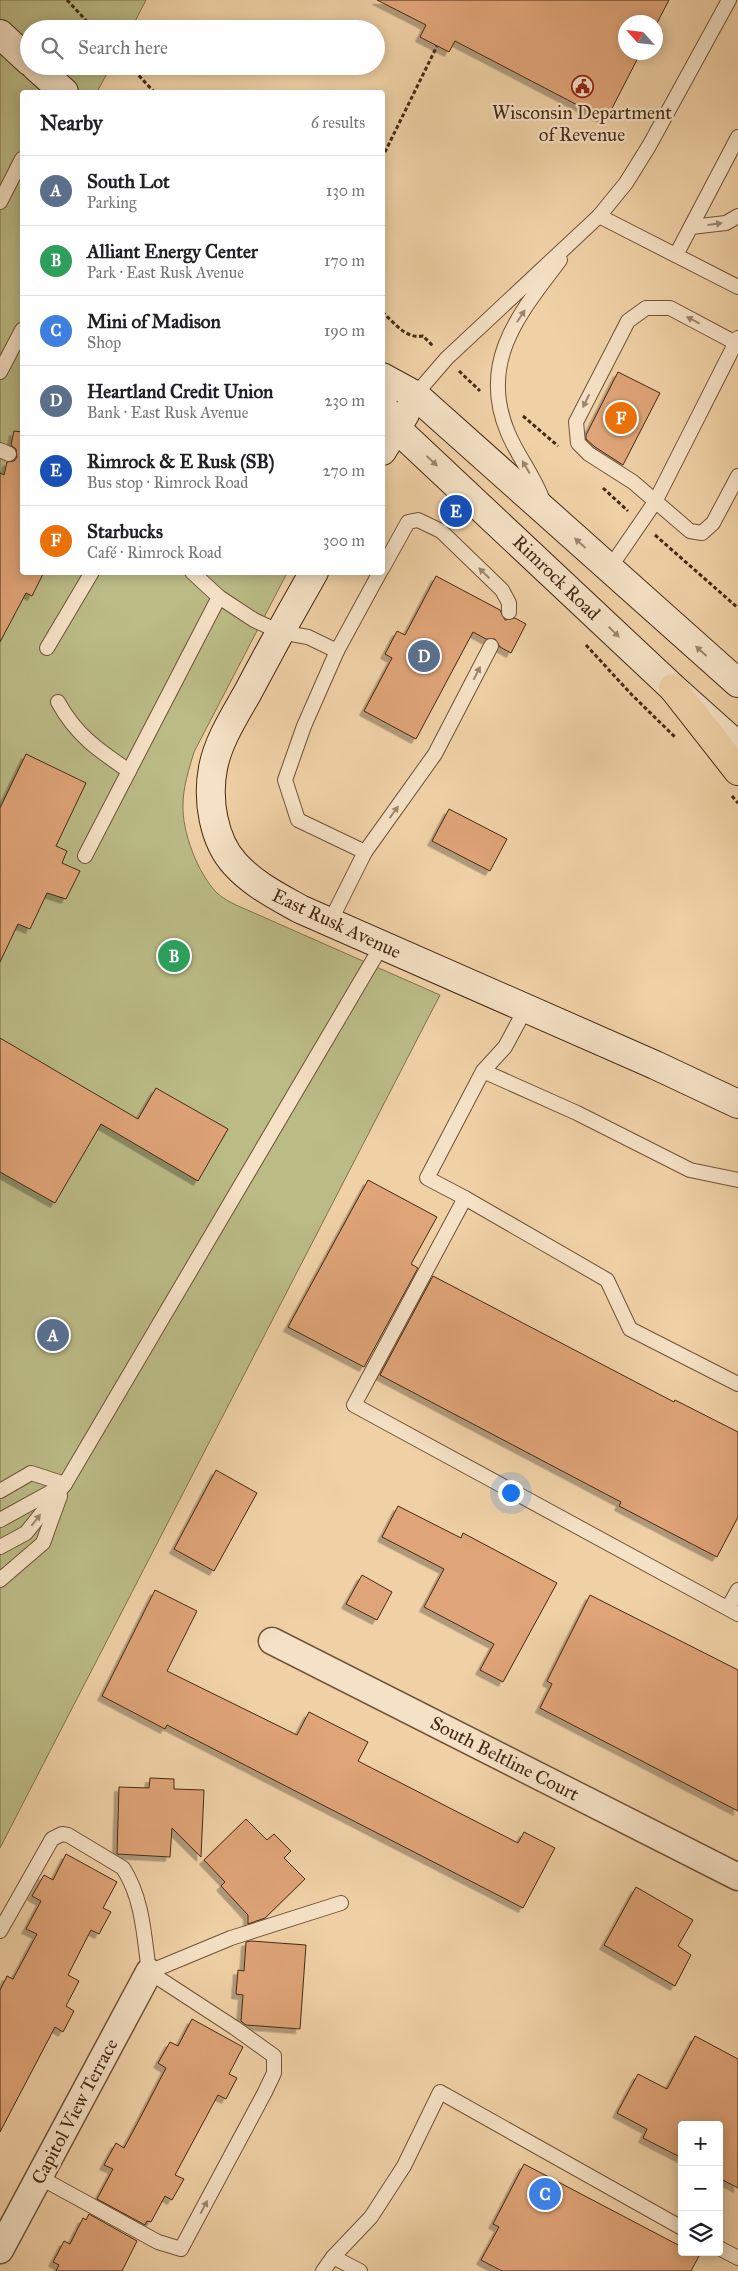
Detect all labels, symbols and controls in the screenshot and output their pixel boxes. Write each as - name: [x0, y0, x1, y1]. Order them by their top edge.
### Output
- north arrow: [618, 15, 663, 60]
- search box: [20, 20, 385, 75]
- icon: search: [38, 34, 66, 62]
- text: Search here: [78, 36, 168, 59]
- public building icon: Wisconsin Department of Revenue: [570, 74, 594, 98]
- place label: Wisconsin Department of Revenue: [492, 101, 672, 146]
- text: Nearby: [40, 110, 103, 136]
- text: 6 results: [311, 113, 365, 132]
- text: South Lot: [87, 170, 170, 193]
- text: A: [51, 181, 61, 200]
- text: 130 m: [326, 181, 365, 200]
- text: Parking: [87, 193, 136, 212]
- one-way arrow: [708, 220, 724, 228]
- text: Alliant Energy Center: [87, 240, 258, 263]
- text: B: [51, 251, 61, 270]
- text: 170 m: [324, 251, 365, 270]
- text: Park · East Rusk Avenue: [87, 263, 244, 282]
- one-way arrow: [516, 309, 526, 323]
- text: Mini of Madison: [87, 310, 221, 333]
- one-way arrow: [685, 316, 700, 324]
- text: C: [51, 321, 61, 340]
- text: 190 m: [324, 321, 365, 340]
- text: Shop: [87, 333, 121, 352]
- text: Heartland Credit Union: [87, 380, 273, 403]
- text: D: [50, 391, 62, 410]
- text: 230 m: [325, 391, 365, 410]
- one-way arrow: [582, 394, 590, 409]
- pin: F: [605, 399, 637, 437]
- text: Bank · East Rusk Avenue: [87, 403, 248, 422]
- text: Rimrock & E Rusk (SB): [87, 450, 274, 473]
- one-way arrow: [426, 455, 438, 467]
- text: E: [50, 461, 62, 480]
- text: 270 m: [323, 461, 365, 480]
- one-way arrow: [522, 461, 531, 474]
- text: Bus stop · Rimrock Road: [87, 473, 248, 492]
- pin: E: [440, 492, 472, 530]
- text: Starbucks: [87, 520, 163, 543]
- street label: Rimrock Road: [508, 530, 606, 625]
- text: F: [51, 531, 61, 550]
- text: 300 m: [323, 531, 365, 550]
- one-way arrow: [575, 537, 587, 549]
- text: Café · Rimrock Road: [87, 543, 222, 562]
- one-way arrow: [479, 567, 491, 579]
- one-way arrow: [608, 626, 620, 638]
- pin: D: [408, 637, 440, 675]
- one-way arrow: [696, 645, 708, 657]
- one-way arrow: [473, 666, 481, 681]
- one-way arrow: [389, 806, 399, 819]
- street label: East Rusk Avenue: [269, 884, 405, 963]
- pin: B: [158, 937, 190, 975]
- pin: A: [37, 1316, 69, 1354]
- your location: [498, 1480, 524, 1506]
- one-way arrow: [31, 1514, 42, 1527]
- street label: South Beltline Court: [427, 1711, 583, 1806]
- street label: Capitol View Terrace: [26, 2034, 123, 2188]
- map controls: [678, 2121, 723, 2256]
- button: +: [678, 2121, 723, 2166]
- button: −: [678, 2166, 723, 2211]
- pin: C: [529, 2175, 561, 2213]
- one-way arrow: [200, 2200, 209, 2213]
- button: layers: [678, 2211, 723, 2256]

